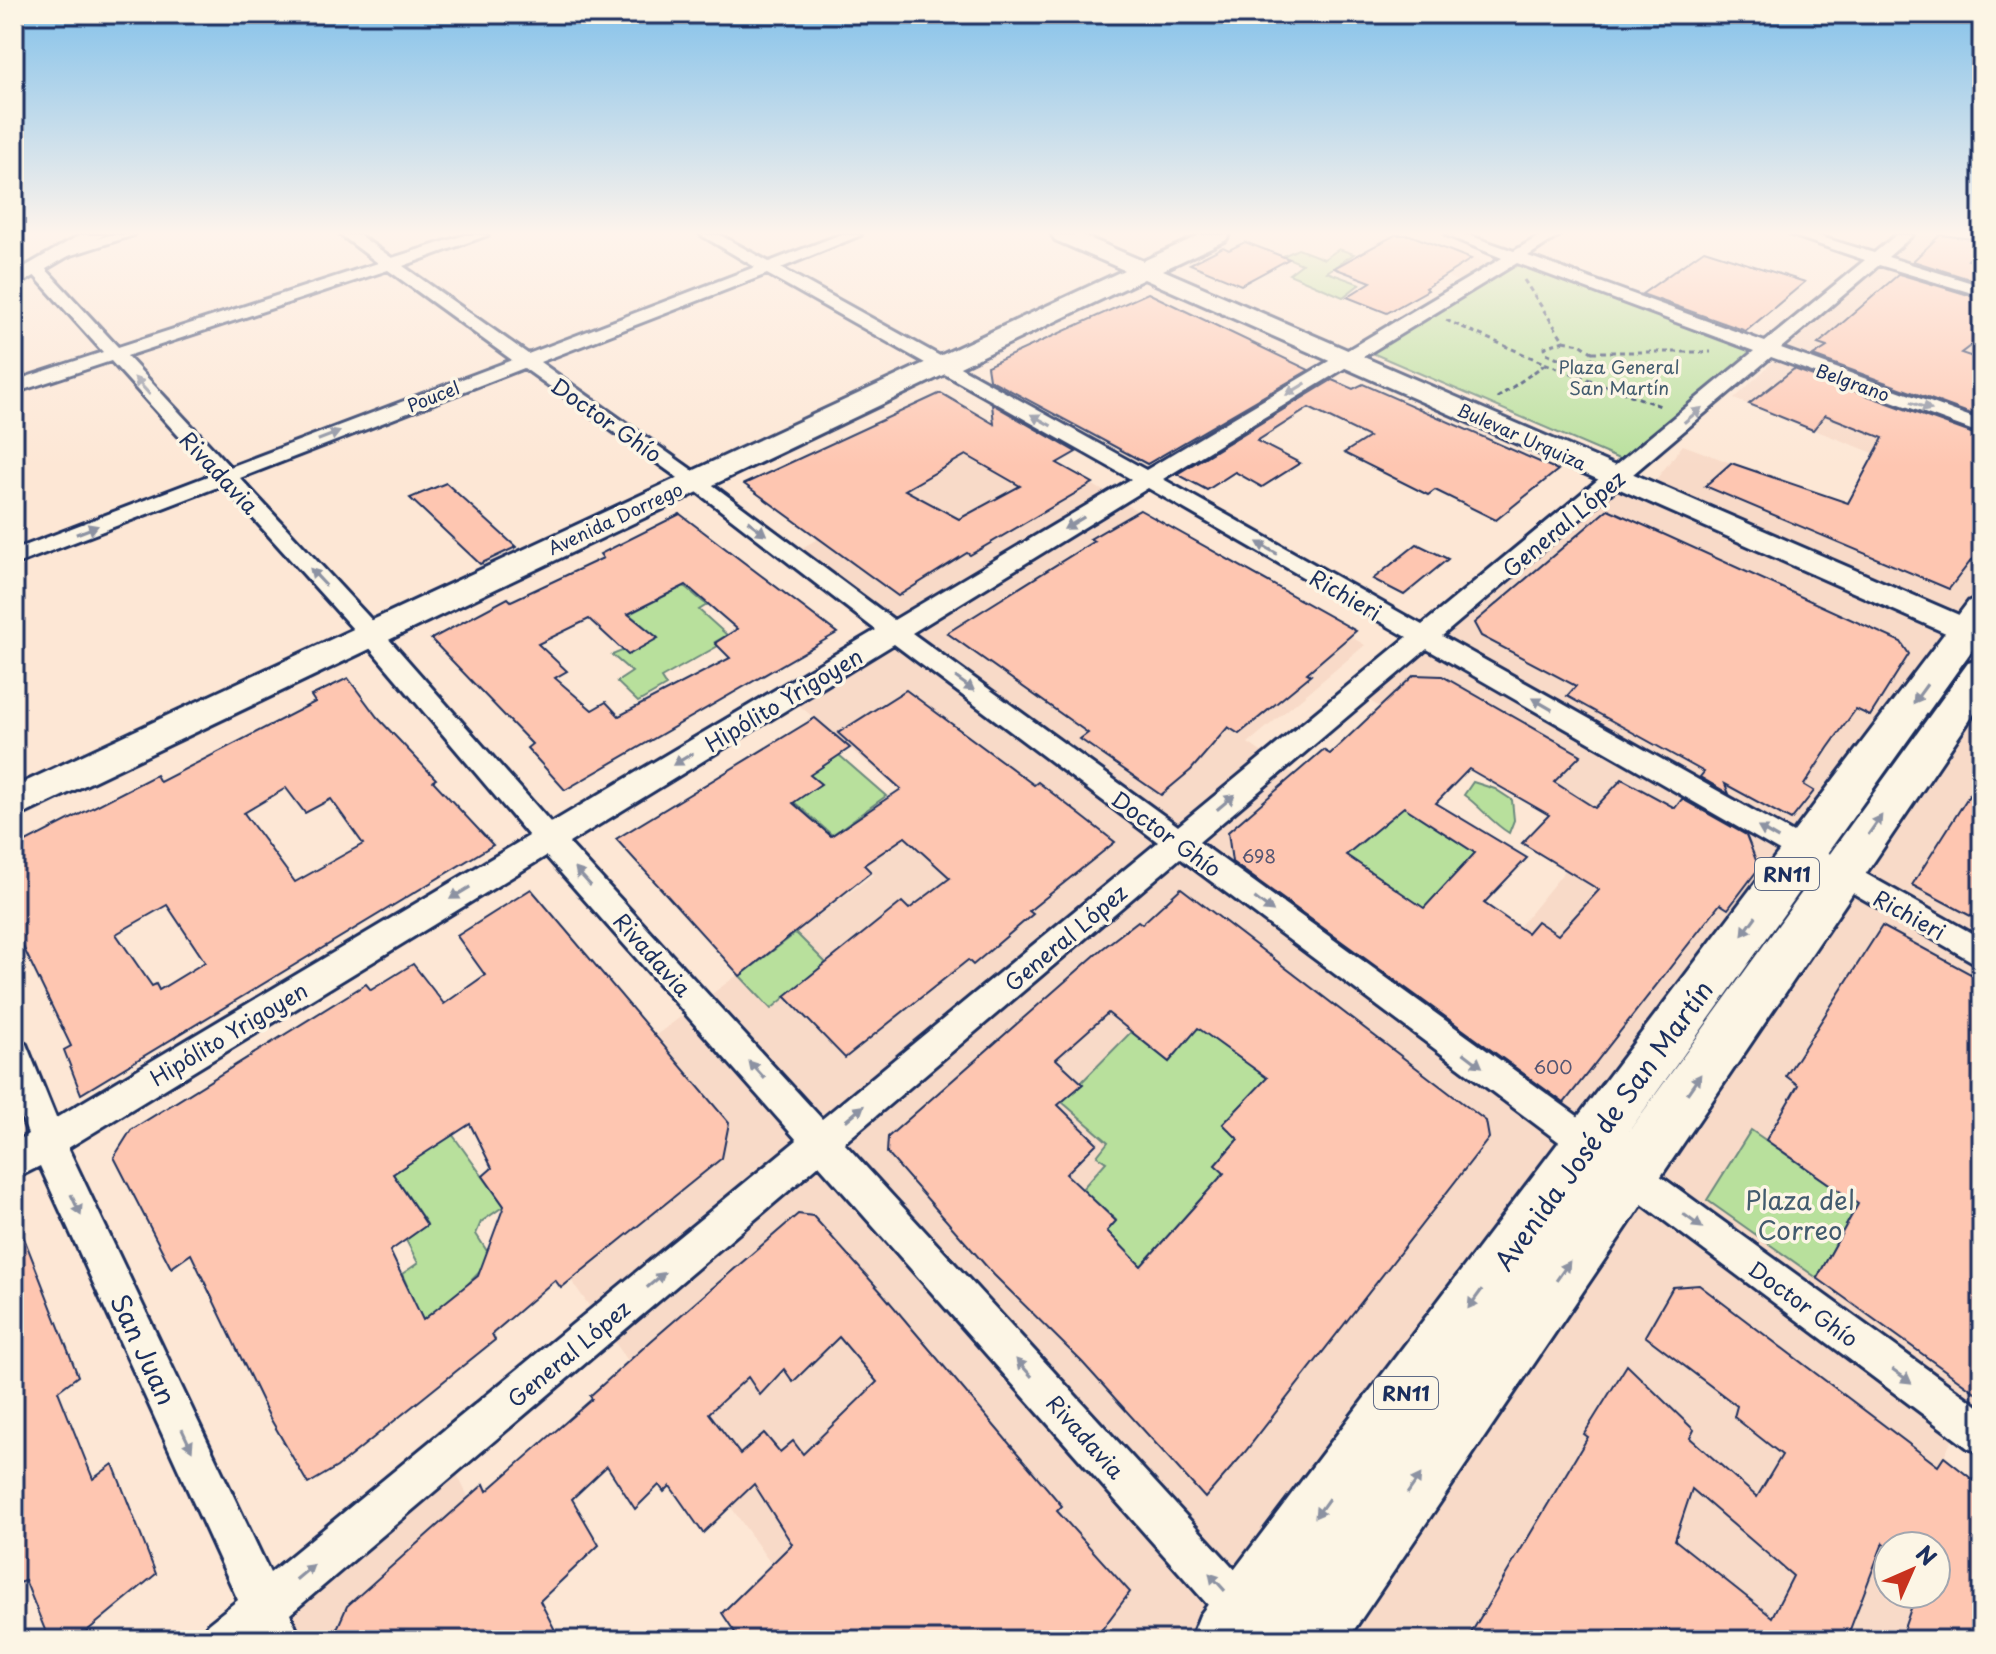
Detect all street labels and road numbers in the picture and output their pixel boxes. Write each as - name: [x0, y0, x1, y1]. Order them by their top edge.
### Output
- street label: Belgrano: [1812, 356, 1894, 408]
- street label: Doctor Ghío: [545, 368, 669, 470]
- street label: Poucel: [403, 374, 463, 418]
- street label: Bulevar Urquiza: [1453, 395, 1592, 477]
- street label: Rivadavia: [173, 423, 267, 521]
- street label: General López: [1494, 462, 1632, 584]
- street label: Avenida Dorrego: [543, 475, 687, 561]
- street label: Richieri: [1304, 560, 1388, 628]
- street label: Hipólito Yrigoyen: [698, 639, 868, 759]
- street label: Doctor Ghío: [1105, 782, 1229, 884]
- road number: RN11: [1755, 858, 1819, 890]
- street label: General López: [996, 876, 1134, 998]
- street label: Richieri: [1868, 881, 1952, 947]
- street label: Rivadavia: [606, 905, 700, 1004]
- street label: Avenida José de San Martín: [1484, 972, 1722, 1278]
- street label: Hipólito Yrigoyen: [143, 973, 313, 1093]
- street label: Doctor Ghío: [1742, 1252, 1866, 1354]
- street label: San Juan: [101, 1287, 187, 1411]
- street label: General López: [499, 1292, 637, 1414]
- road number: RN11: [1374, 1377, 1438, 1409]
- street label: Rivadavia: [1039, 1387, 1133, 1486]

